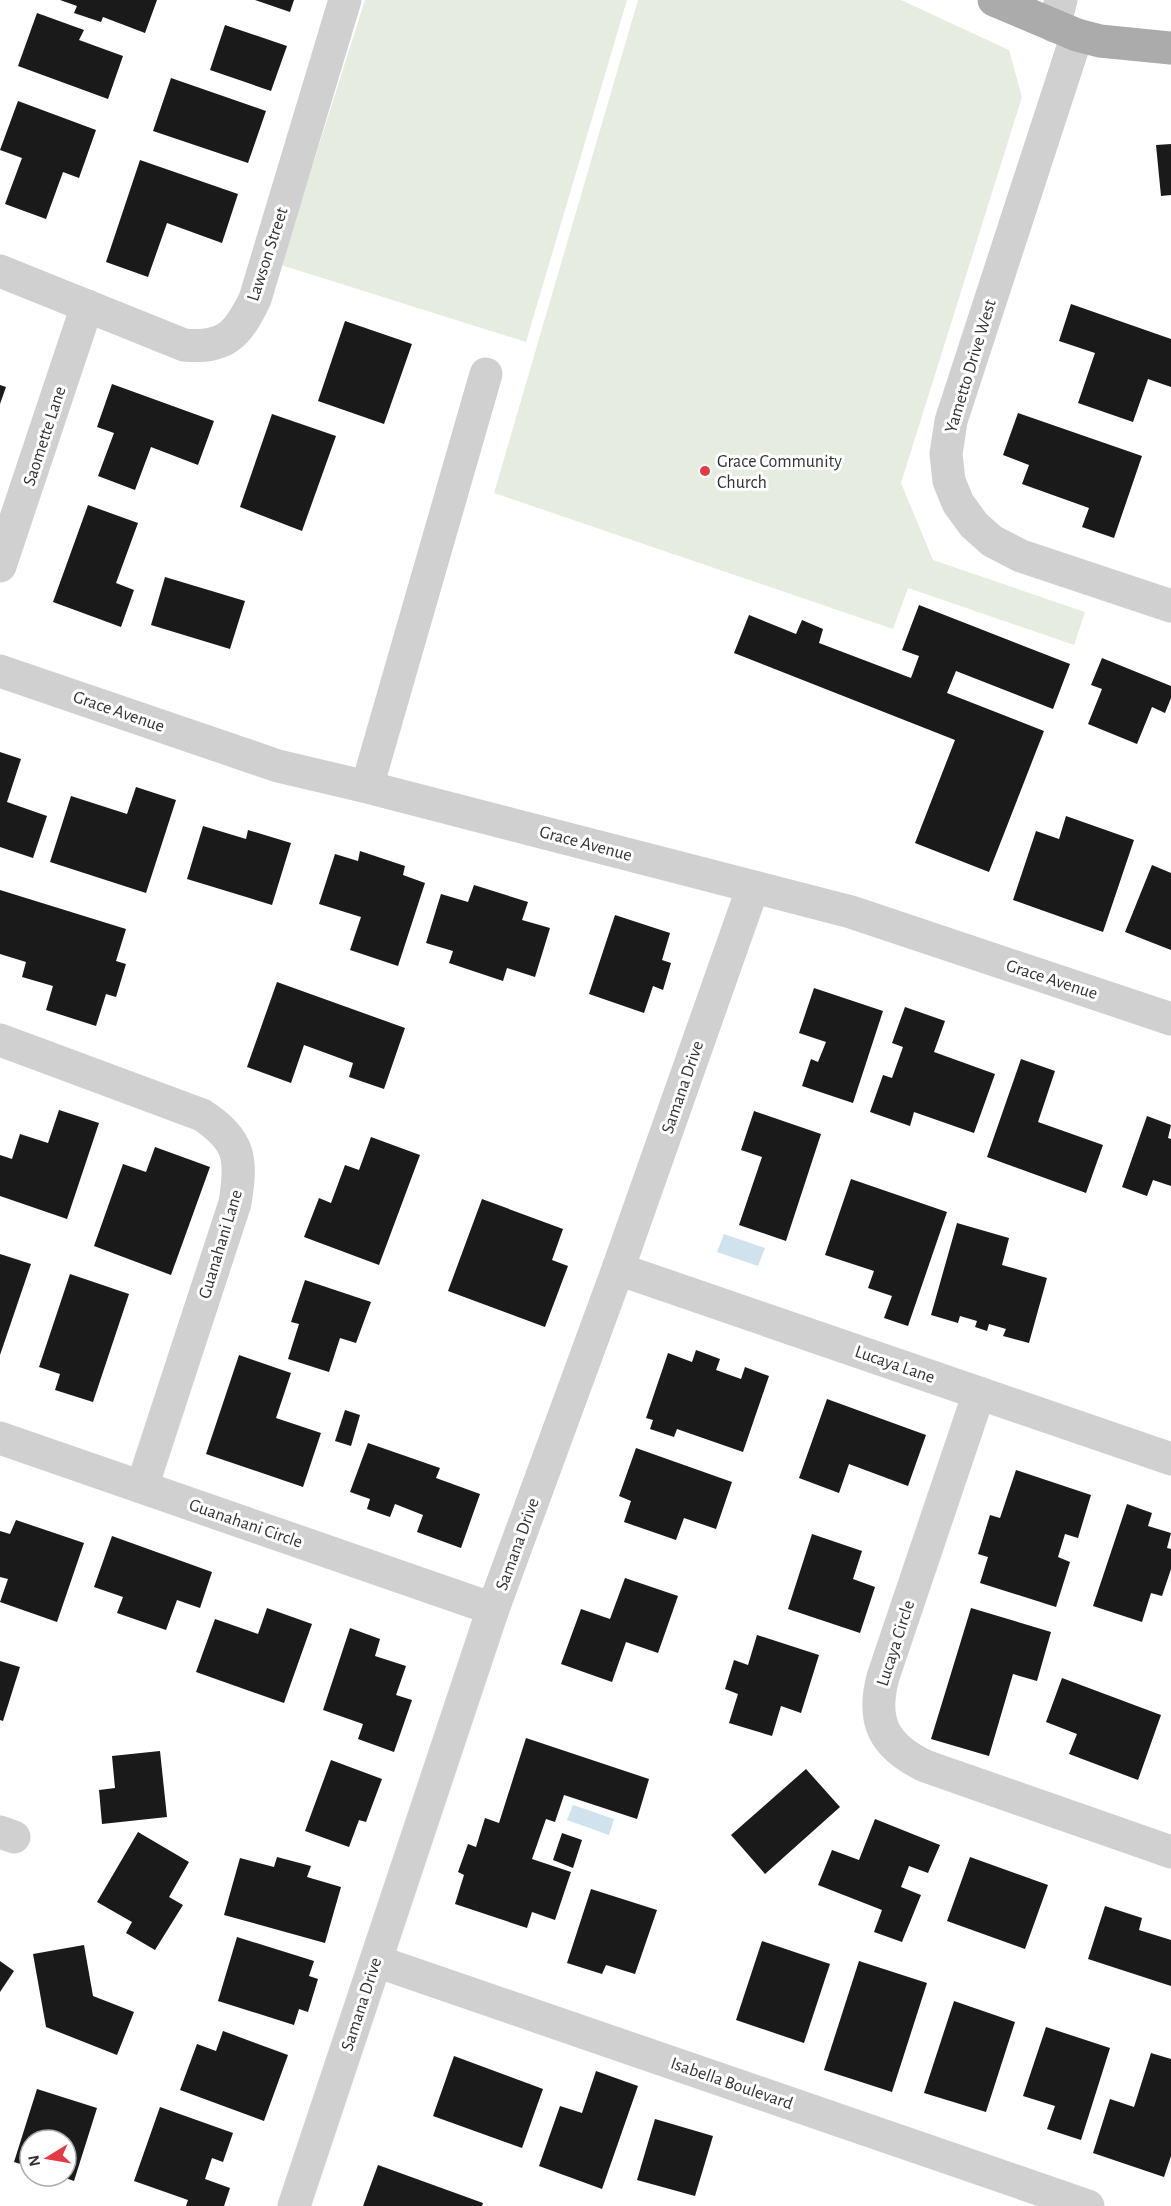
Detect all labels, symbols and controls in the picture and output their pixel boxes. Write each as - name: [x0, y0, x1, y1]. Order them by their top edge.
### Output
- street label: Lawson Street: [244, 205, 292, 304]
- street label: Yametto Drive West: [942, 297, 1000, 435]
- street label: Saomette Lane: [20, 384, 70, 488]
- place label: Grace Community Church: [717, 453, 842, 492]
- marker: Grace Community Church: [698, 464, 712, 478]
- street label: Grace Avenue: [71, 688, 167, 736]
- street label: Grace Avenue: [538, 823, 634, 865]
- street label: Grace Avenue: [1004, 957, 1100, 1003]
- street label: Samana Drive: [659, 1039, 707, 1136]
- street label: Guanahani Lane: [196, 1188, 246, 1301]
- street label: Lucaya Lane: [852, 1343, 937, 1387]
- street label: Guanahani Circle: [187, 1496, 305, 1552]
- street label: Samana Drive: [493, 1496, 543, 1593]
- street label: Lucaya Circle: [874, 1598, 918, 1689]
- street label: Samana Drive: [338, 1955, 385, 2053]
- street label: Isabella Boulevard: [668, 2055, 795, 2113]
- north arrow: [18, 2128, 78, 2188]
- text: N: [25, 2154, 43, 2168]

